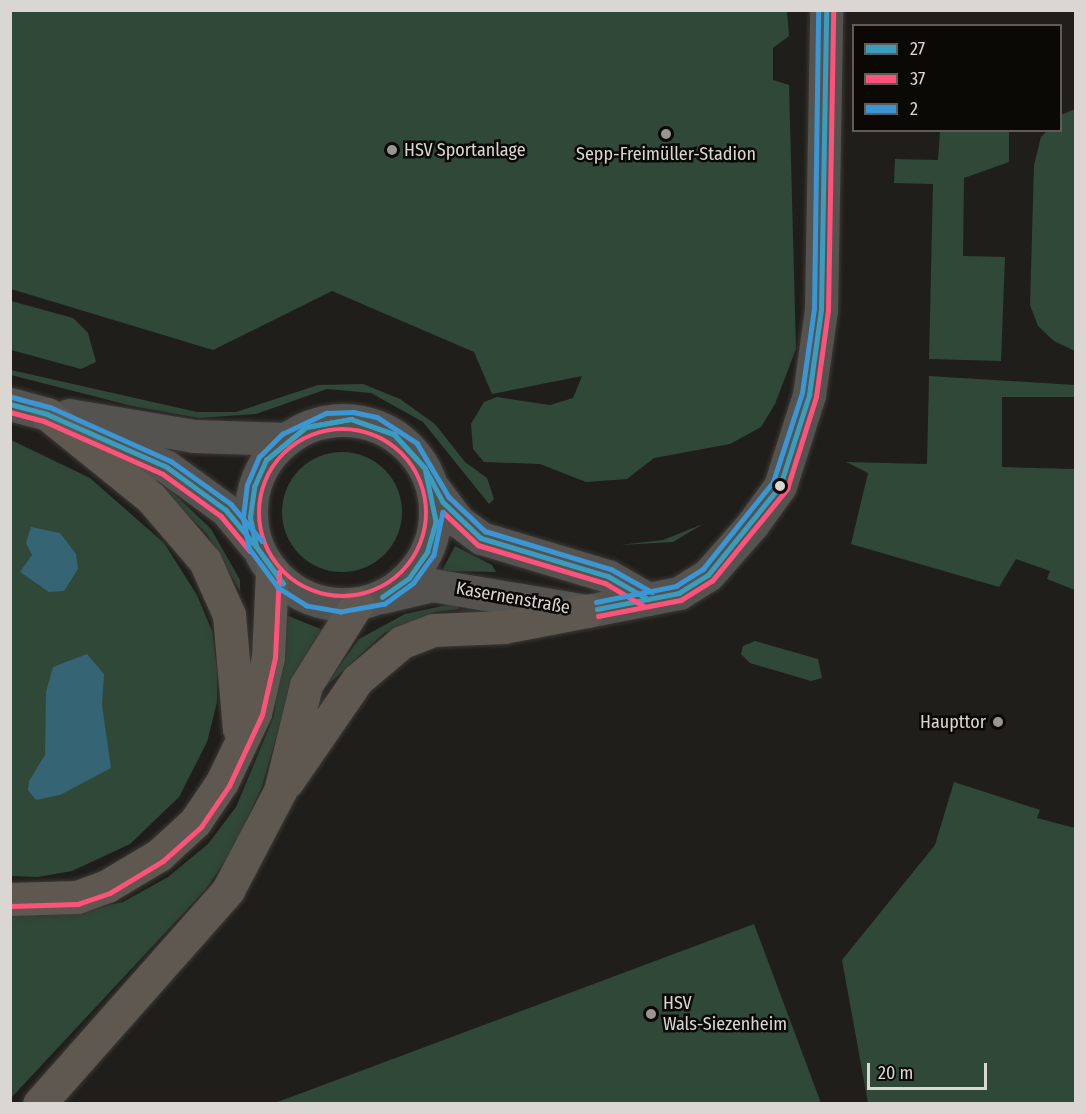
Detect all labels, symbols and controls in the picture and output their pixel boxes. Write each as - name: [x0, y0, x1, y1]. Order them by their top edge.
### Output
- legend: [852, 24, 1062, 132]
- text: 27: [910, 38, 925, 60]
- text: 37: [910, 68, 925, 90]
- text: 2: [910, 98, 918, 120]
- marker: Sepp-Freimüller-Stadion: [659, 127, 673, 141]
- place label: HSV Sportanlage: [404, 139, 526, 161]
- marker: HSV Sportanlage: [385, 143, 399, 157]
- place label: Sepp-Freimüller-Stadion: [576, 143, 756, 165]
- unlabelled marker: [774, 480, 786, 492]
- street label: Kasernenstraße: [454, 577, 572, 619]
- place label: Haupttor: [920, 711, 986, 733]
- marker: Haupttor: [991, 715, 1005, 729]
- place label: HSV Wals-Siezenheim: [663, 993, 787, 1036]
- marker: HSV Wals-Siezenheim: [644, 1007, 658, 1021]
- scale bar: [870, 1051, 990, 1089]
- text: 20 m: [878, 1062, 913, 1084]

